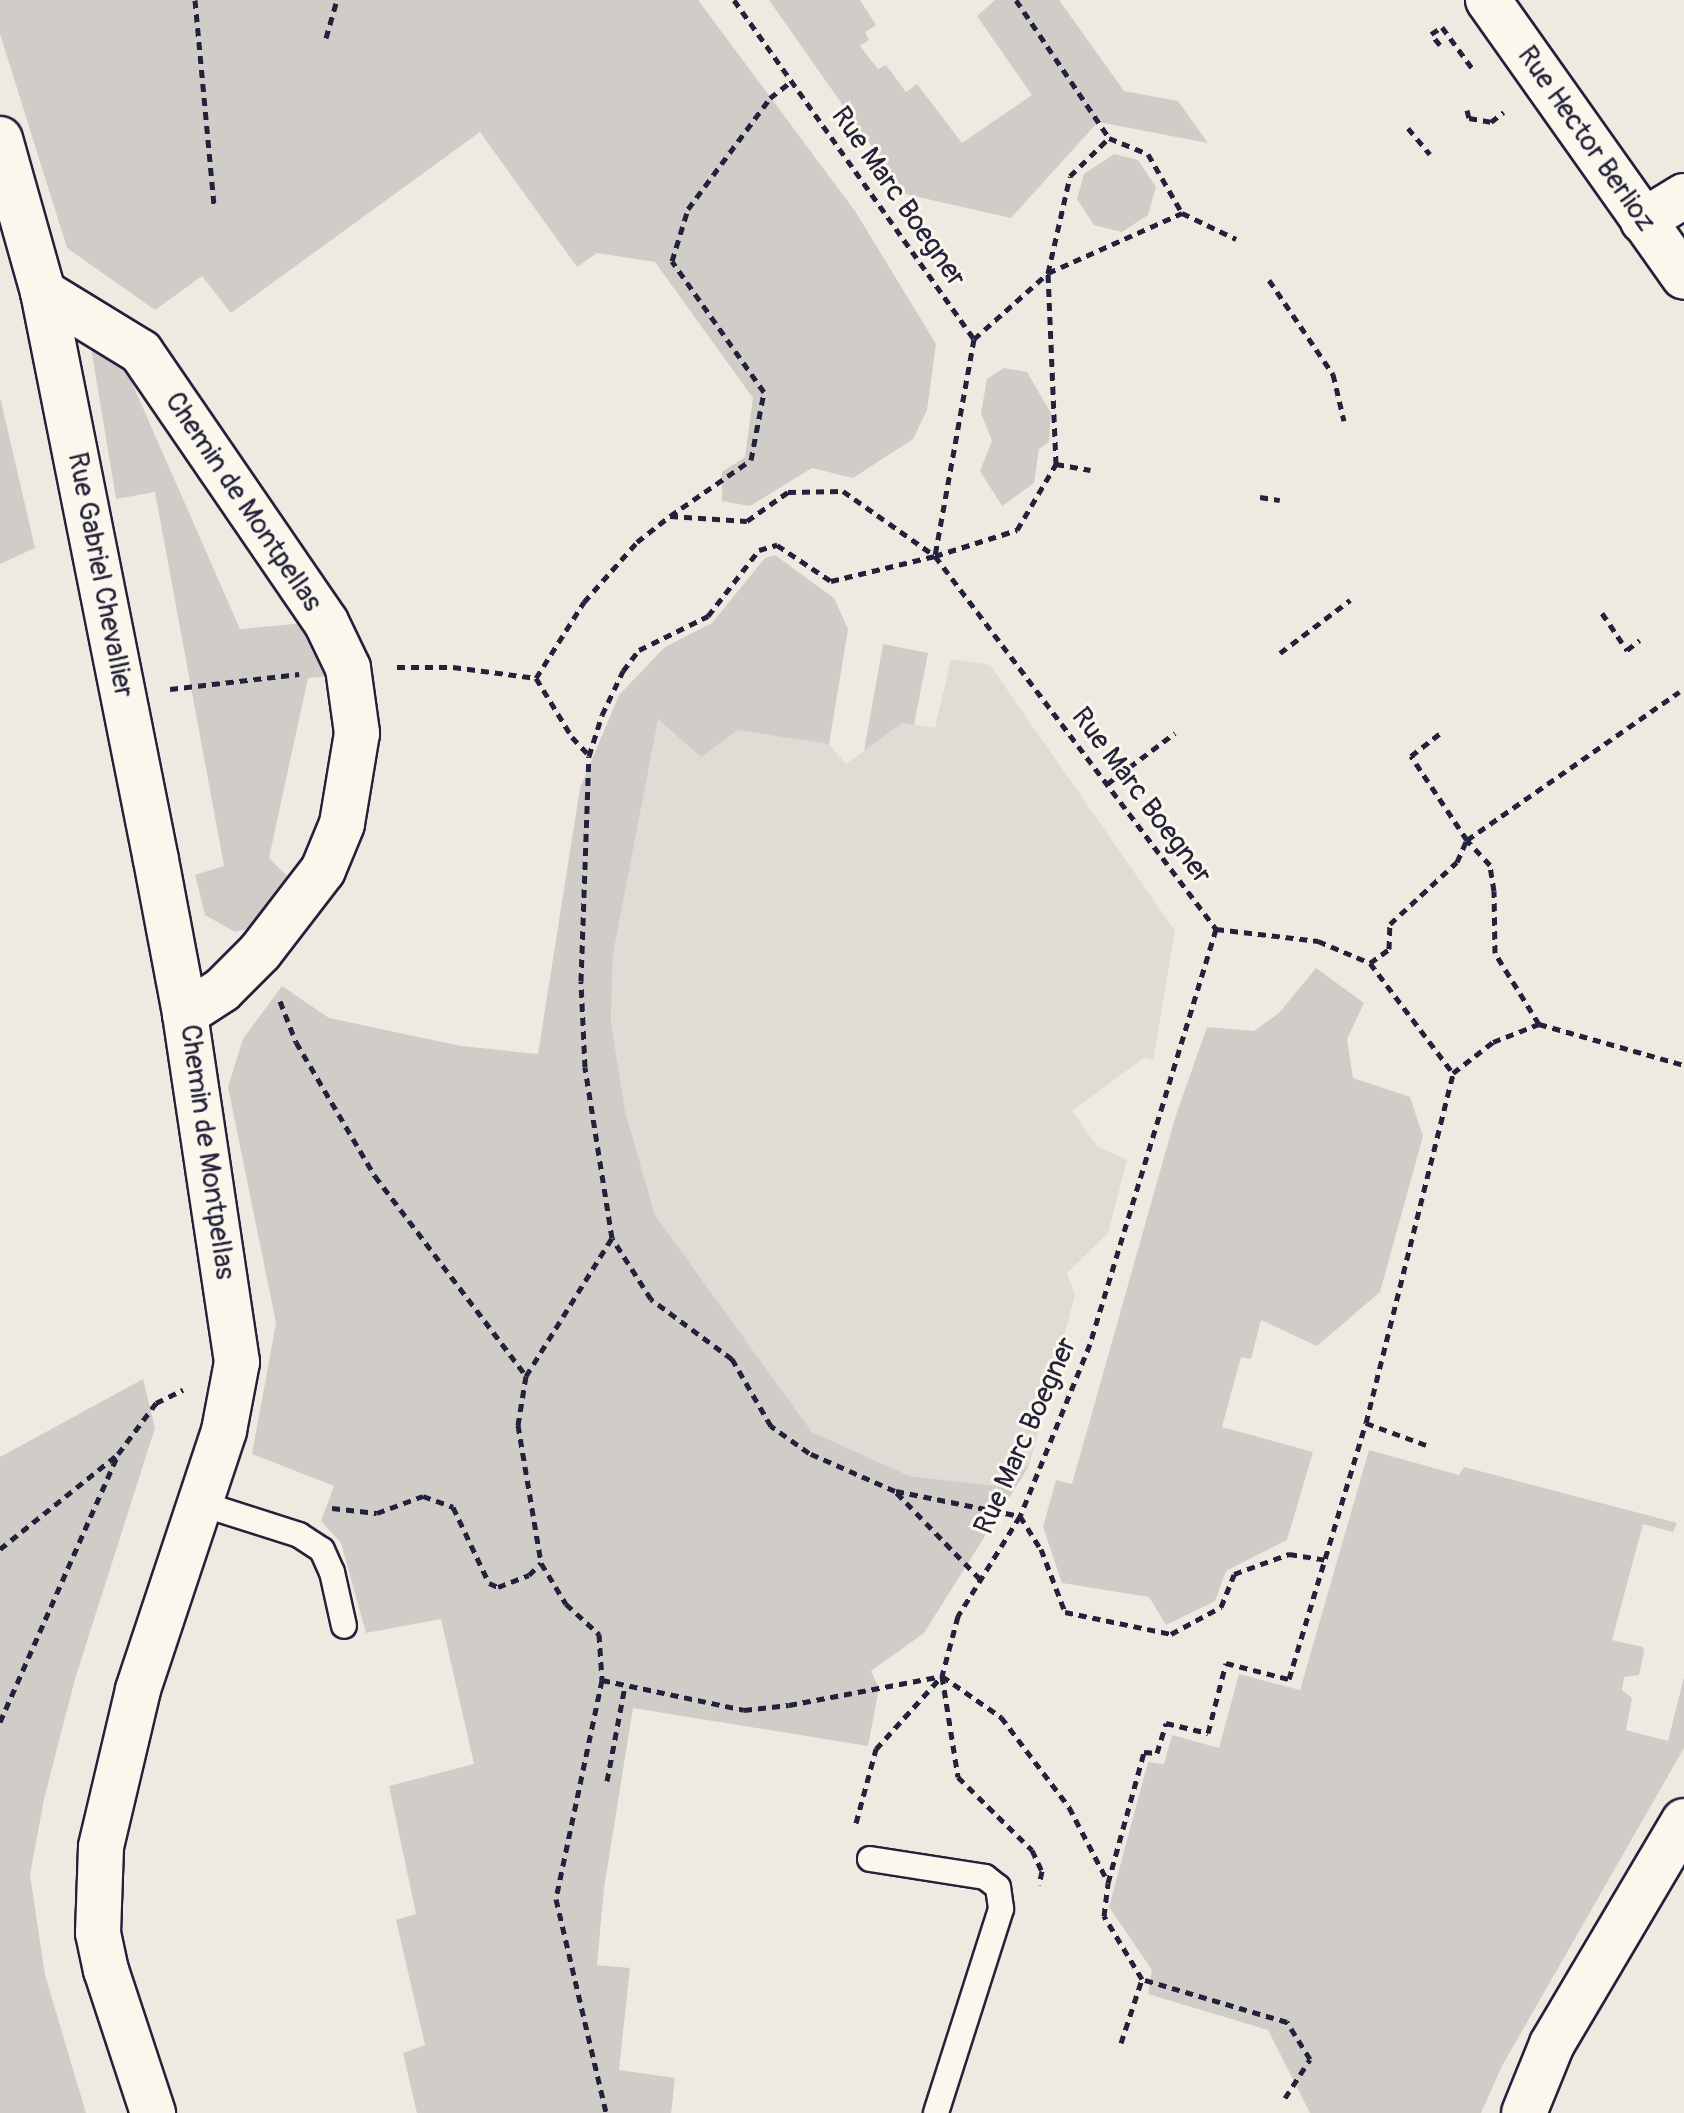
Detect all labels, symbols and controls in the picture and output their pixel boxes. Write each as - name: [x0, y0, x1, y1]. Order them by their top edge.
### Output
- street label: Rue Hector Berlioz: [1510, 40, 1662, 238]
- street label: Rue Marc Boegner: [823, 101, 973, 293]
- street label: Chemin de Montpellas: [157, 386, 329, 618]
- street label: Rue Gabriel Chevallier: [60, 450, 140, 700]
- street label: Rue Marc Boegner: [1064, 701, 1218, 891]
- street label: Chemin de Montpellas: [172, 1022, 242, 1282]
- street label: Rue Marc Boegner: [968, 1332, 1084, 1540]

